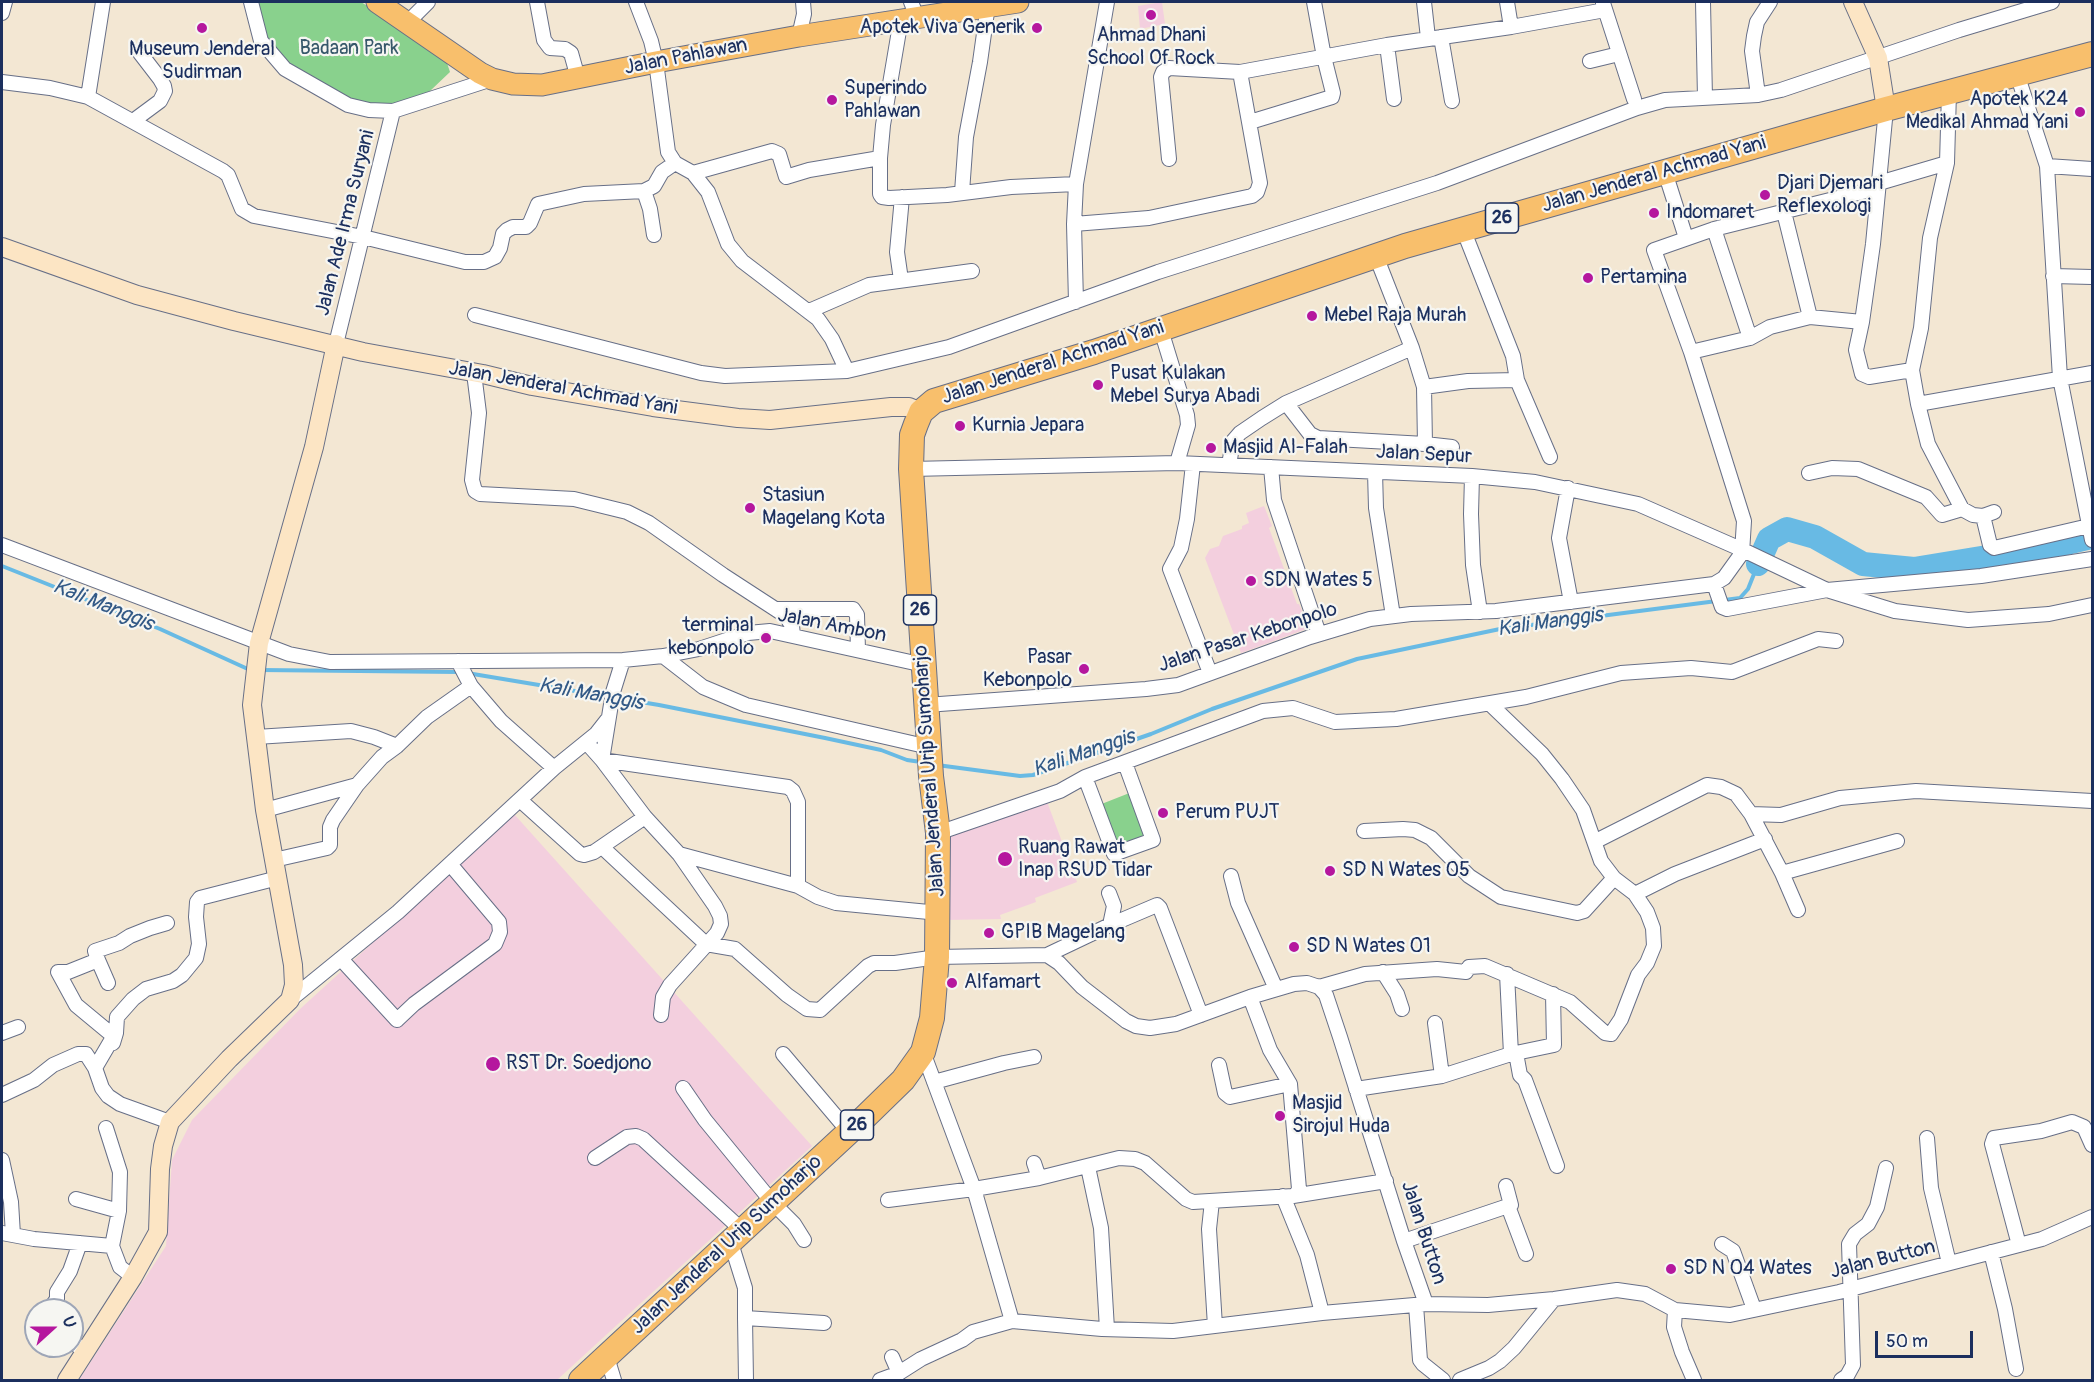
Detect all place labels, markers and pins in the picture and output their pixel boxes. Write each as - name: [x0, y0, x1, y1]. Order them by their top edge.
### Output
- marker: Ahmad Dhani School Of Rock: [1144, 8, 1158, 22]
- place label: Apotek Viva Generik: [860, 16, 1025, 40]
- marker: Museum Jenderal Sudirman: [195, 21, 209, 35]
- marker: Apotek Viva Generik: [1030, 21, 1044, 35]
- place label: Ahmad Dhani School Of Rock: [1087, 24, 1215, 71]
- place label: Museum Jenderal Sudirman: [129, 38, 275, 85]
- place label: Superindo Pahlawan: [844, 77, 927, 124]
- place label: Apotek K24 Medikal Ahmad Yani: [1906, 88, 2068, 135]
- marker: Superindo Pahlawan: [825, 93, 839, 107]
- marker: Apotek K24 Medikal Ahmad Yani: [2073, 105, 2087, 119]
- place label: Djari Djemari Reflexologi: [1777, 172, 1883, 219]
- marker: Djari Djemari Reflexologi: [1758, 188, 1772, 202]
- place label: Indomaret: [1666, 201, 1754, 225]
- marker: Indomaret: [1647, 206, 1661, 220]
- place label: Pertamina: [1600, 266, 1687, 290]
- marker: Pertamina: [1581, 271, 1595, 285]
- place label: Mebel Raja Murah: [1324, 304, 1466, 328]
- marker: Mebel Raja Murah: [1305, 309, 1319, 323]
- place label: Pusat Kulakan Mebel Surya Abadi: [1110, 362, 1260, 409]
- marker: Pusat Kulakan Mebel Surya Abadi: [1091, 378, 1105, 392]
- place label: Kurnia Jepara: [972, 414, 1084, 438]
- marker: Kurnia Jepara: [953, 419, 967, 433]
- place label: Masjid Al-Falah: [1223, 436, 1348, 460]
- marker: Masjid Al-Falah: [1204, 441, 1218, 455]
- place label: Stasiun Magelang Kota: [762, 484, 885, 531]
- marker: Stasiun Magelang Kota: [743, 501, 757, 515]
- place label: SDN Wates 5: [1263, 569, 1373, 593]
- marker: SDN Wates 5: [1244, 574, 1258, 588]
- place label: terminal kebonpolo: [668, 614, 754, 661]
- marker: terminal kebonpolo: [759, 631, 773, 645]
- place label: Pasar Kebonpolo: [983, 646, 1072, 693]
- marker: Pasar Kebonpolo: [1077, 662, 1091, 676]
- place label: Perum PUJT: [1175, 801, 1280, 825]
- marker: Perum PUJT: [1156, 806, 1170, 820]
- place label: Ruang Rawat Inap RSUD Tidar: [1018, 836, 1152, 883]
- marker: Ruang Rawat Inap RSUD Tidar: [996, 850, 1014, 868]
- place label: SD N Wates 05: [1342, 859, 1470, 883]
- marker: SD N Wates 05: [1323, 864, 1337, 878]
- place label: GPIB Magelang: [1001, 921, 1125, 945]
- marker: GPIB Magelang: [982, 926, 996, 940]
- place label: SD N Wates 01: [1306, 935, 1431, 959]
- marker: SD N Wates 01: [1287, 940, 1301, 954]
- place label: Alfamart: [964, 971, 1041, 995]
- marker: Alfamart: [945, 976, 959, 990]
- place label: RST Dr. Soedjono: [506, 1052, 652, 1076]
- marker: RST Dr. Soedjono: [484, 1055, 502, 1073]
- place label: Masjid Sirojul Huda: [1292, 1092, 1390, 1139]
- marker: Masjid Sirojul Huda: [1273, 1109, 1287, 1123]
- place label: SD N 04 Wates: [1683, 1257, 1812, 1281]
- marker: SD N 04 Wates: [1664, 1262, 1678, 1276]

